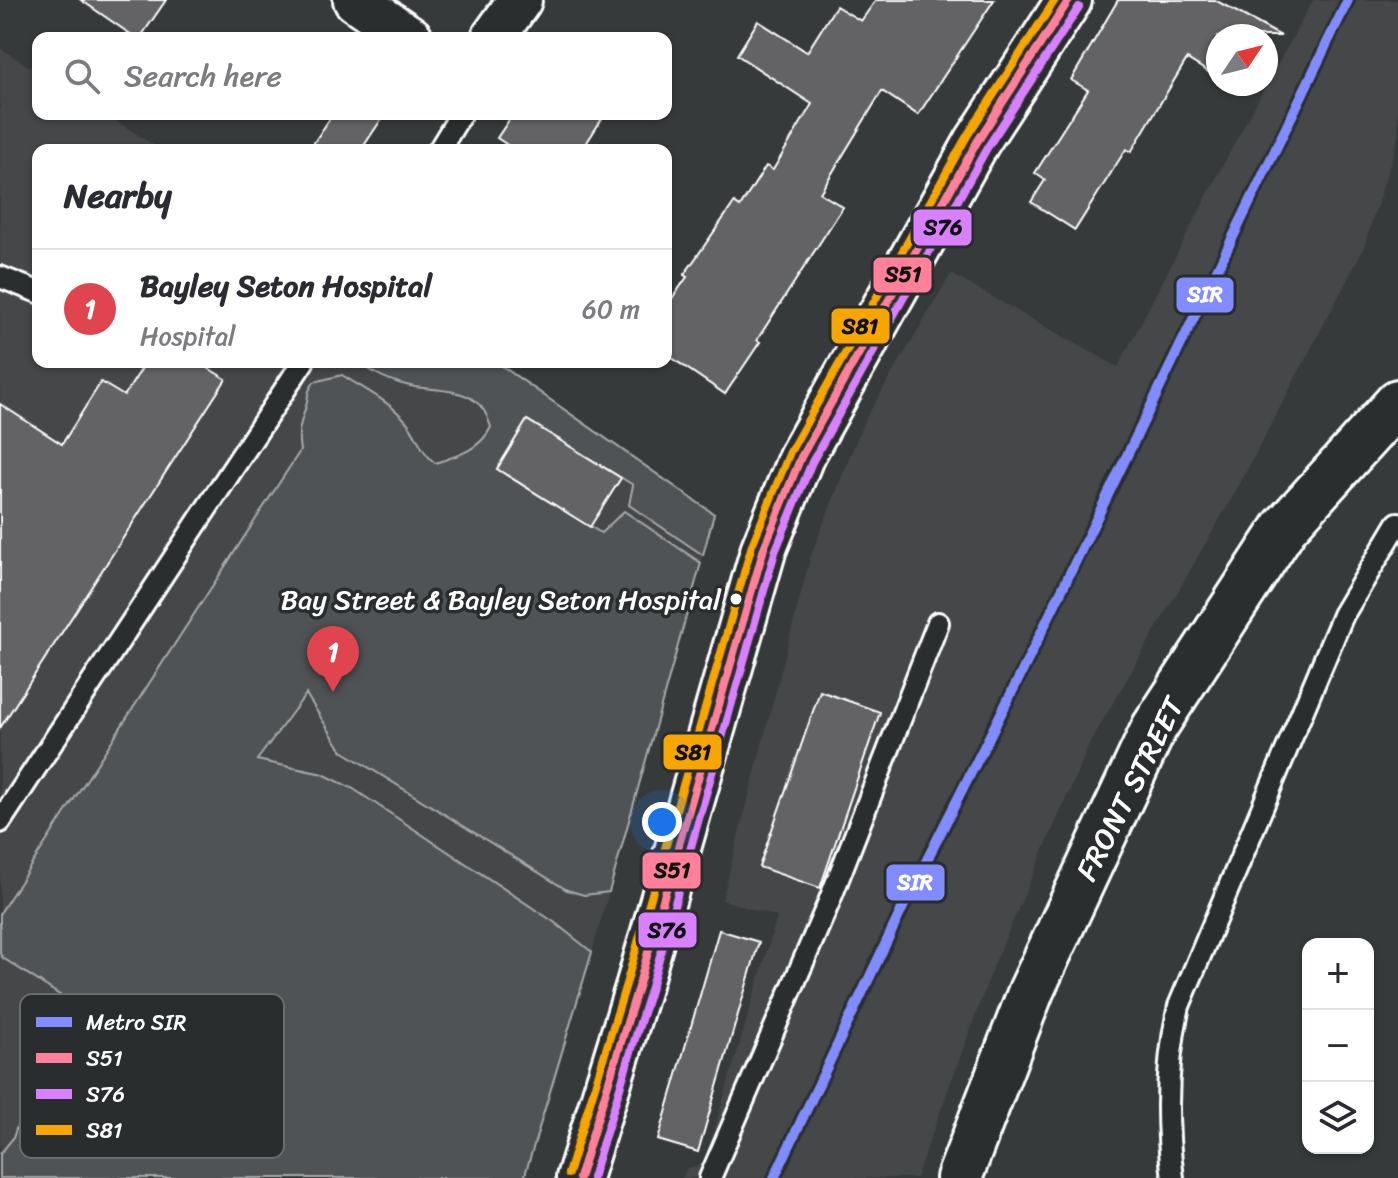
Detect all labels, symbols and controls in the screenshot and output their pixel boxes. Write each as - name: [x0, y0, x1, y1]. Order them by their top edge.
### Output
- north arrow: [1206, 24, 1278, 96]
- search box: [32, 32, 672, 120]
- text: Search here: [124, 49, 282, 103]
- icon: search: [60, 54, 104, 98]
- text: Nearby: [64, 166, 172, 226]
- line badge: S76: [912, 208, 973, 247]
- text: S76: [923, 208, 962, 247]
- text: S51: [884, 255, 922, 294]
- line badge: S51: [872, 256, 933, 294]
- text: Bayley Seton Hospital: [140, 259, 432, 313]
- text: SIR: [1186, 275, 1224, 314]
- line badge: SIR: [1175, 276, 1235, 314]
- text: 1: [84, 286, 96, 332]
- text: 60 m: [582, 286, 640, 332]
- line badge: S81: [830, 307, 891, 345]
- text: S81: [841, 307, 879, 346]
- text: Hospital: [140, 313, 235, 359]
- place label: Bay Street & Bayley Seton Hospital: [281, 575, 722, 624]
- marker: Bay Street & Bayley Seton Hospital: [728, 591, 744, 607]
- pin: 1: [307, 626, 359, 692]
- street label: FRONT STREET: [1060, 685, 1201, 891]
- line badge: S81: [662, 733, 723, 771]
- text: S81: [674, 733, 712, 772]
- your location: [642, 802, 682, 842]
- line badge: S51: [641, 851, 702, 890]
- text: S51: [653, 851, 691, 890]
- line badge: SIR: [885, 863, 946, 902]
- text: SIR: [896, 863, 934, 902]
- line badge: S76: [637, 911, 698, 949]
- text: S76: [647, 911, 686, 950]
- map controls: [1302, 938, 1374, 1154]
- button: +: [1302, 938, 1374, 1010]
- legend: [20, 994, 284, 1158]
- text: Metro SIR: [86, 1003, 186, 1042]
- button: −: [1302, 1010, 1374, 1082]
- text: S51: [86, 1039, 123, 1078]
- text: S76: [86, 1075, 125, 1114]
- button: layers: [1302, 1082, 1374, 1154]
- text: S81: [86, 1111, 123, 1150]

